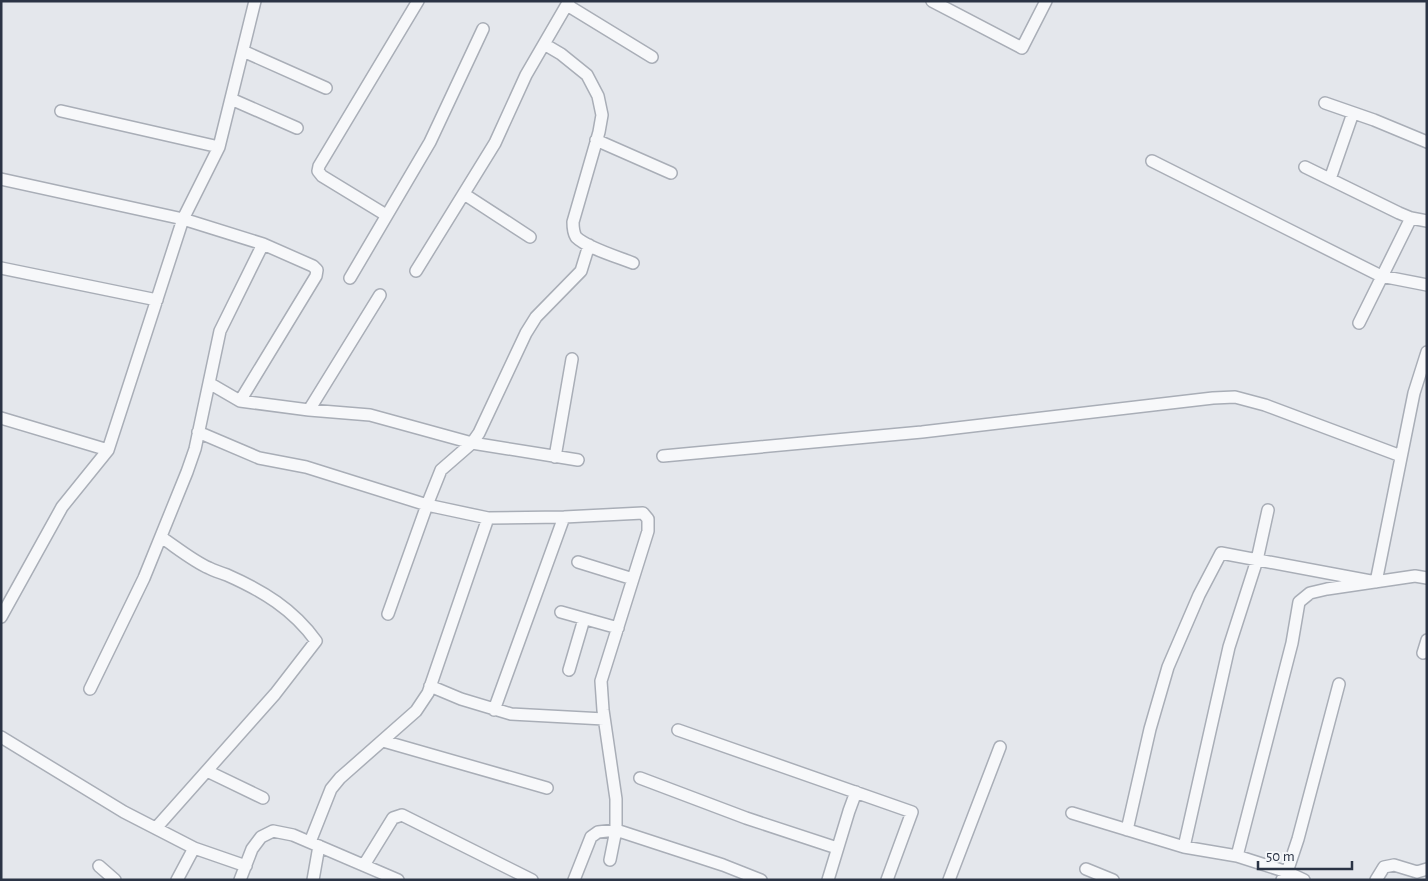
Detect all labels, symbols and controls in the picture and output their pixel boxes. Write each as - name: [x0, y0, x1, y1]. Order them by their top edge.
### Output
- scale bar: [1258, 838, 1352, 870]
- text: 50 m: [1266, 849, 1295, 864]

